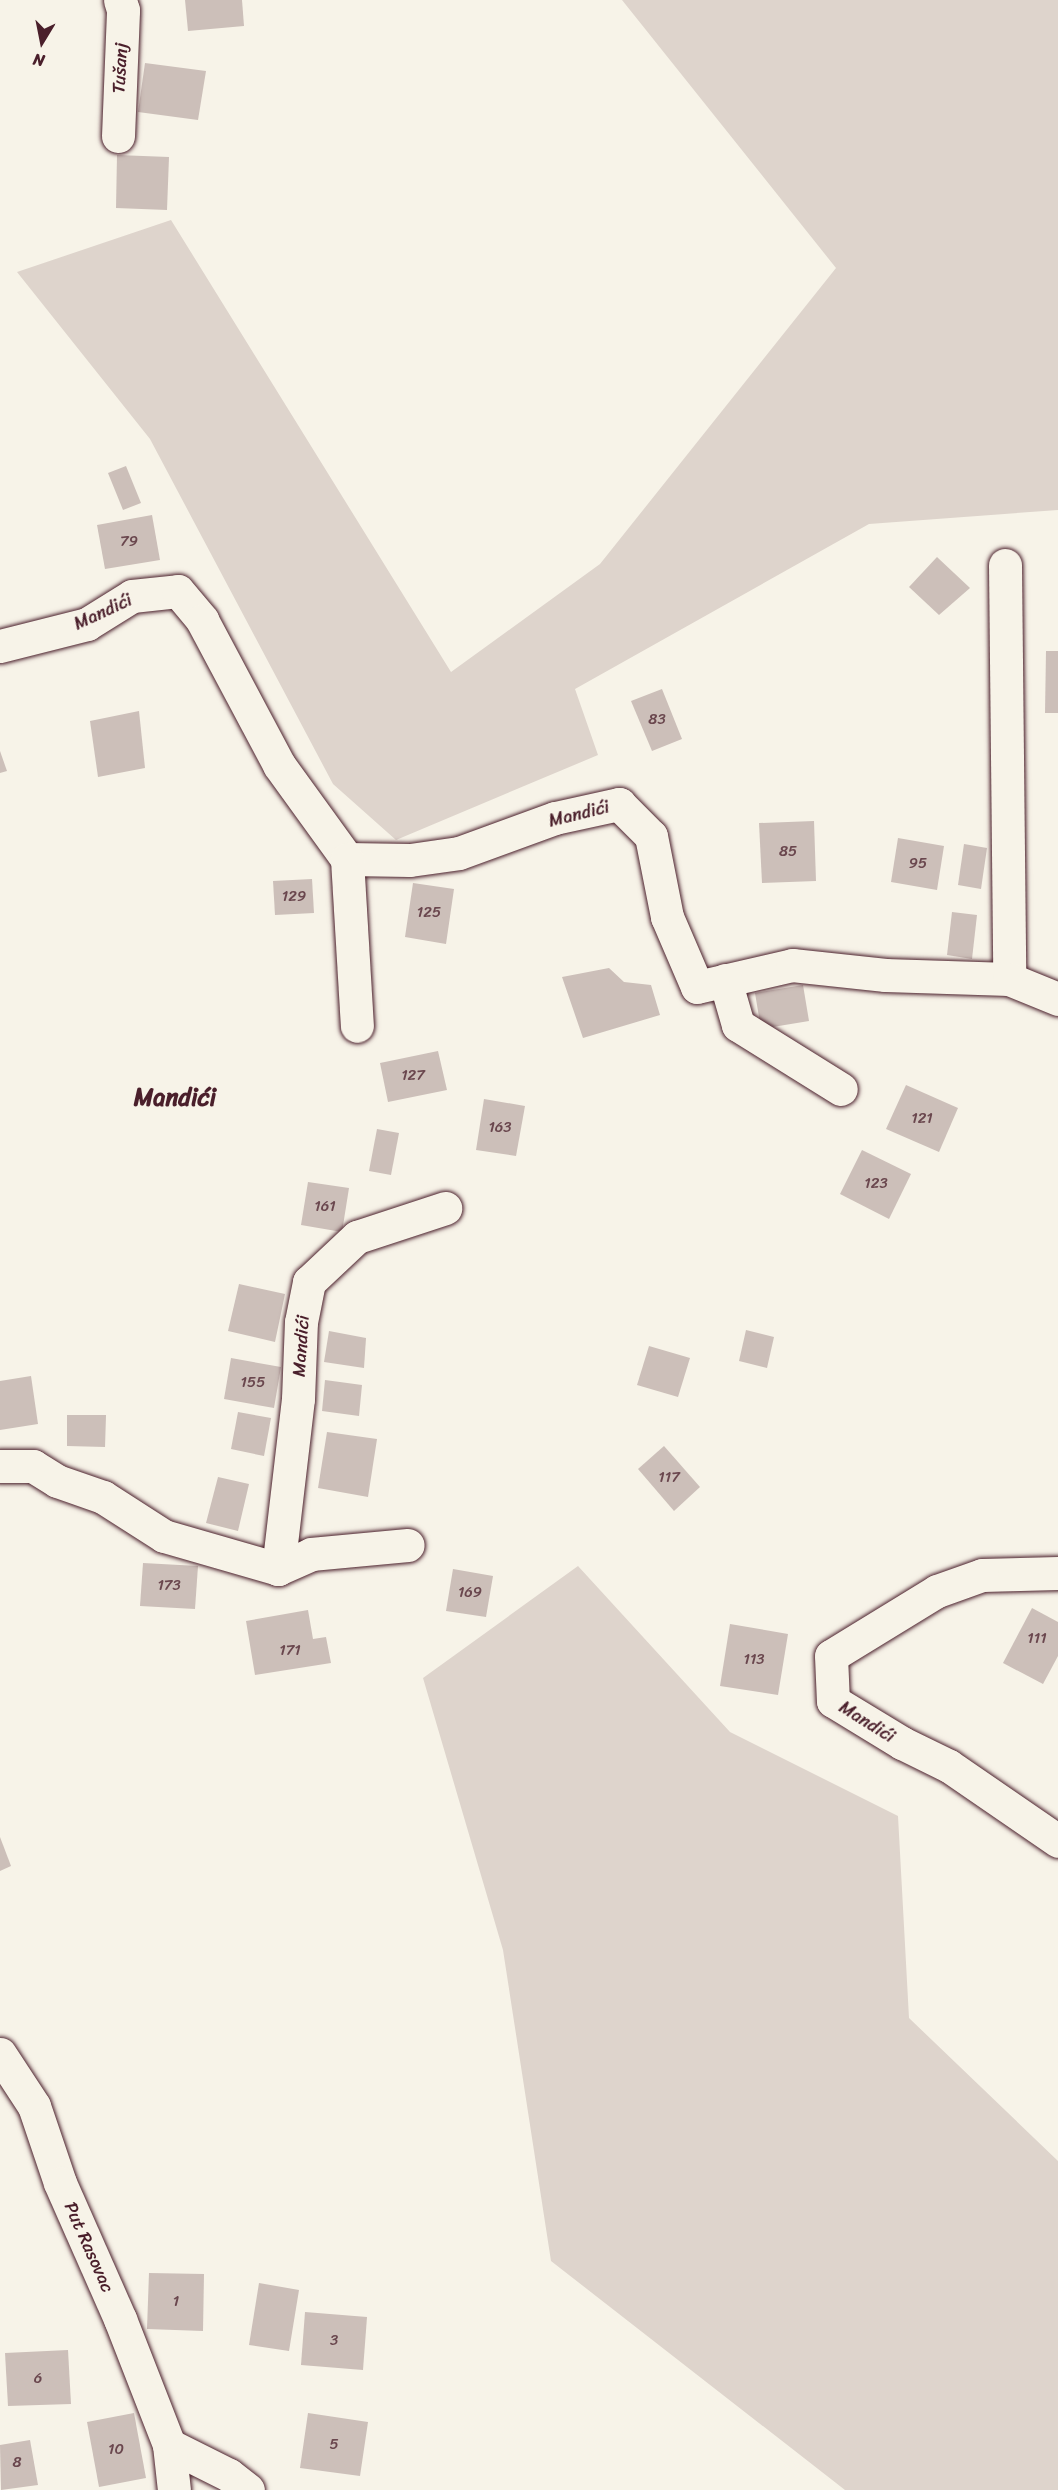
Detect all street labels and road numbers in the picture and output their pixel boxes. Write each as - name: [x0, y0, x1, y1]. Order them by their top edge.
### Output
- street label: Tušanj: [108, 42, 132, 94]
- street label: Mandići: [70, 589, 136, 635]
- street label: Mandići: [546, 796, 612, 832]
- street label: Mandići: [288, 1314, 314, 1378]
- street label: Mandići: [835, 1696, 899, 1748]
- street label: Put Rasovac: [59, 2198, 119, 2296]

